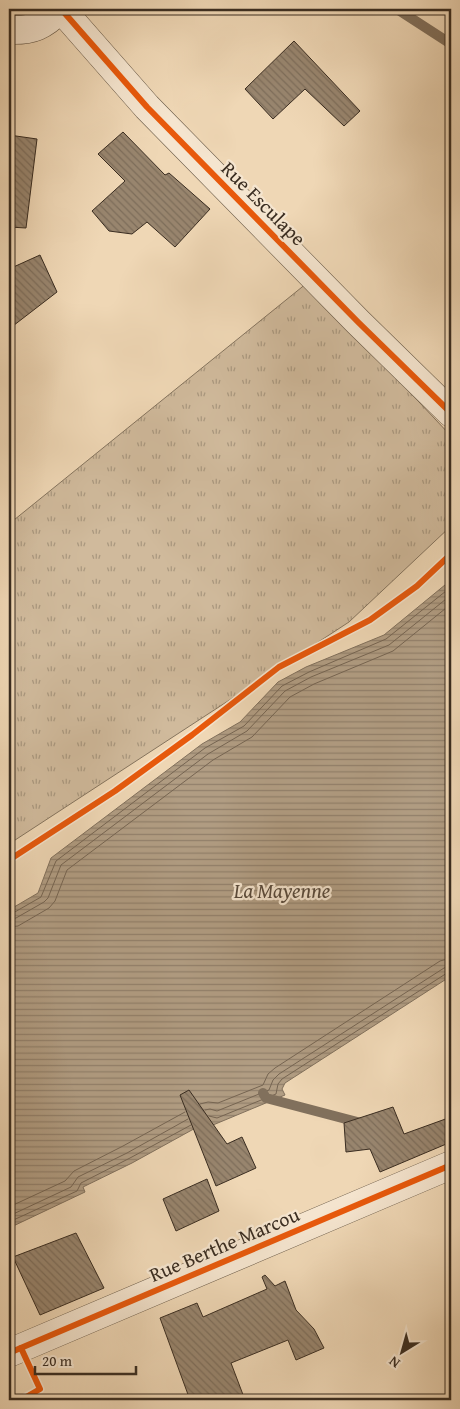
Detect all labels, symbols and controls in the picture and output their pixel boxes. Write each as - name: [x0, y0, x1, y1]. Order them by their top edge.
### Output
- street label: Rue Esculape: [215, 154, 313, 252]
- water label: La Mayenne: [233, 875, 330, 906]
- street label: Rue Berthe Marcou: [144, 1199, 304, 1289]
- north arrow: [378, 1326, 428, 1376]
- scale bar: [35, 1344, 136, 1376]
- text: 20 m: [42, 1350, 73, 1371]
- text: N: [384, 1351, 404, 1373]

